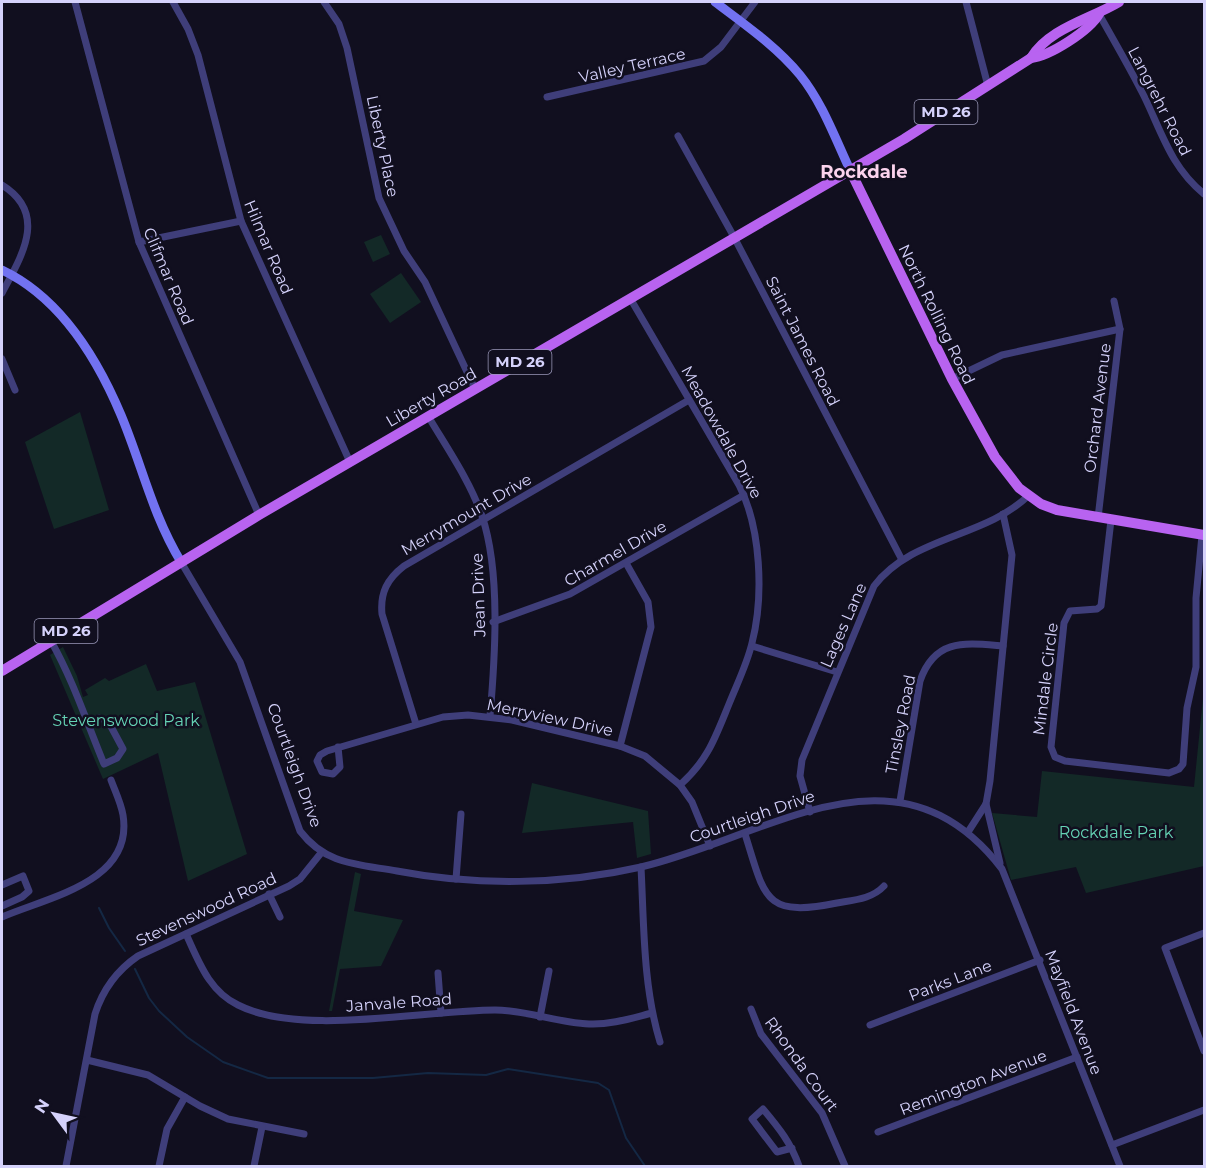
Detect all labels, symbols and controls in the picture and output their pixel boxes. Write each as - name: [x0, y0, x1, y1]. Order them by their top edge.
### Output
- street label: Valley Terrace: [577, 44, 687, 87]
- street label: Langrehr Road: [1124, 44, 1195, 159]
- street label: Liberty Place: [362, 94, 403, 199]
- road number: MD 26: [914, 100, 978, 124]
- district label: Rockdale: [820, 161, 908, 183]
- street label: Hilmar Road: [240, 197, 297, 297]
- street label: Clifmar Road: [139, 225, 198, 328]
- street label: North Rolling Road: [894, 241, 979, 387]
- street label: Saint James Road: [762, 273, 843, 409]
- street label: Orchard Avenue: [1080, 342, 1115, 474]
- road number: MD 26: [488, 350, 552, 374]
- street label: Meadowdale Drive: [677, 362, 766, 502]
- street label: Liberty Road: [383, 364, 480, 431]
- street label: Merrymount Drive: [398, 469, 535, 560]
- street label: Charmel Drive: [561, 516, 670, 590]
- street label: Jean Drive: [468, 553, 489, 638]
- street label: Lages Lane: [816, 580, 871, 671]
- road number: MD 26: [34, 619, 98, 643]
- street label: Mindale Circle: [1029, 622, 1062, 737]
- street label: Tinsley Road: [882, 673, 919, 775]
- street label: Merryview Drive: [485, 695, 615, 740]
- street label: Courtleigh Drive: [263, 700, 326, 830]
- park label: Stevenswood Park: [52, 711, 200, 730]
- street label: Courtleigh Drive: [687, 786, 817, 847]
- park label: Rockdale Park: [1059, 823, 1174, 842]
- street label: Stevenswood Road: [133, 869, 280, 950]
- street label: Mayfield Avenue: [1041, 947, 1106, 1077]
- street label: Parks Lane: [906, 956, 994, 1005]
- street label: Janvale Road: [345, 989, 453, 1016]
- street label: Rhonda Court: [761, 1013, 843, 1116]
- street label: Remington Avenue: [897, 1046, 1049, 1119]
- north arrow: [24, 1084, 84, 1144]
- text: N: [30, 1096, 53, 1117]

